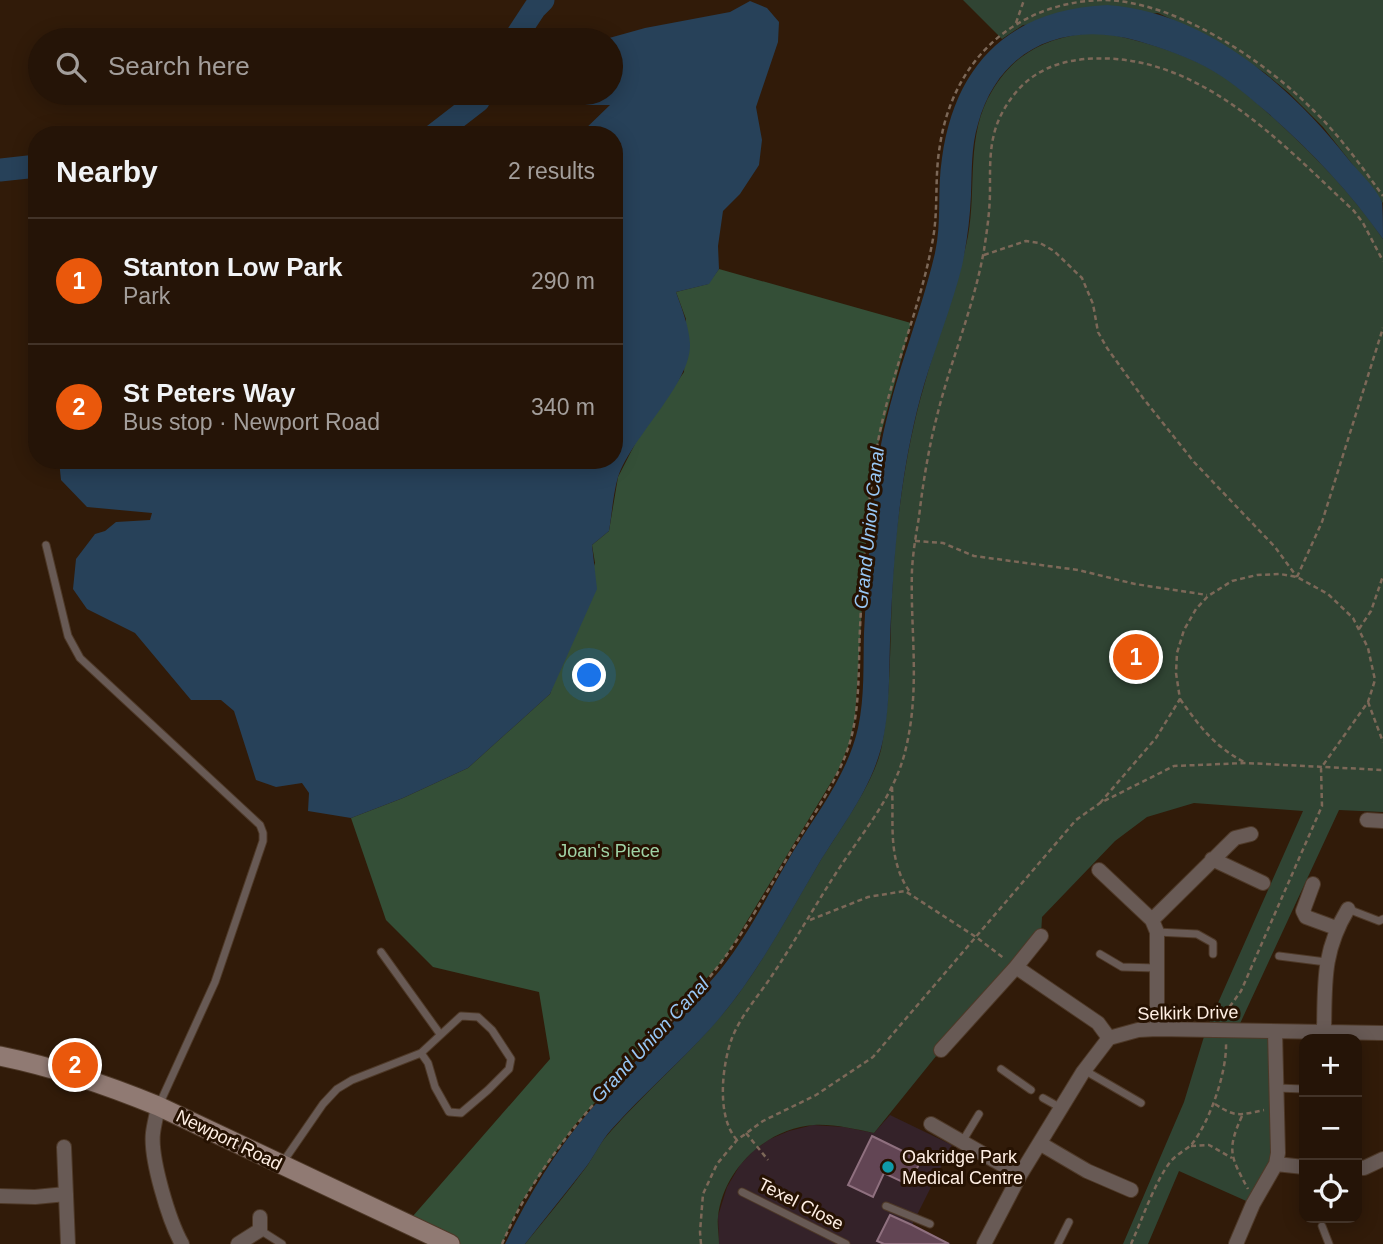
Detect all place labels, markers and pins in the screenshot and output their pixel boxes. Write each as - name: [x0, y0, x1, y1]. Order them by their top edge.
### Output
- pin: 1: [1113, 631, 1159, 683]
- pin: 2: [52, 1039, 98, 1091]
- place label: Oakridge Park Medical Centre: [902, 1147, 1023, 1188]
- marker: Oakridge Park Medical Centre: [880, 1159, 896, 1175]

